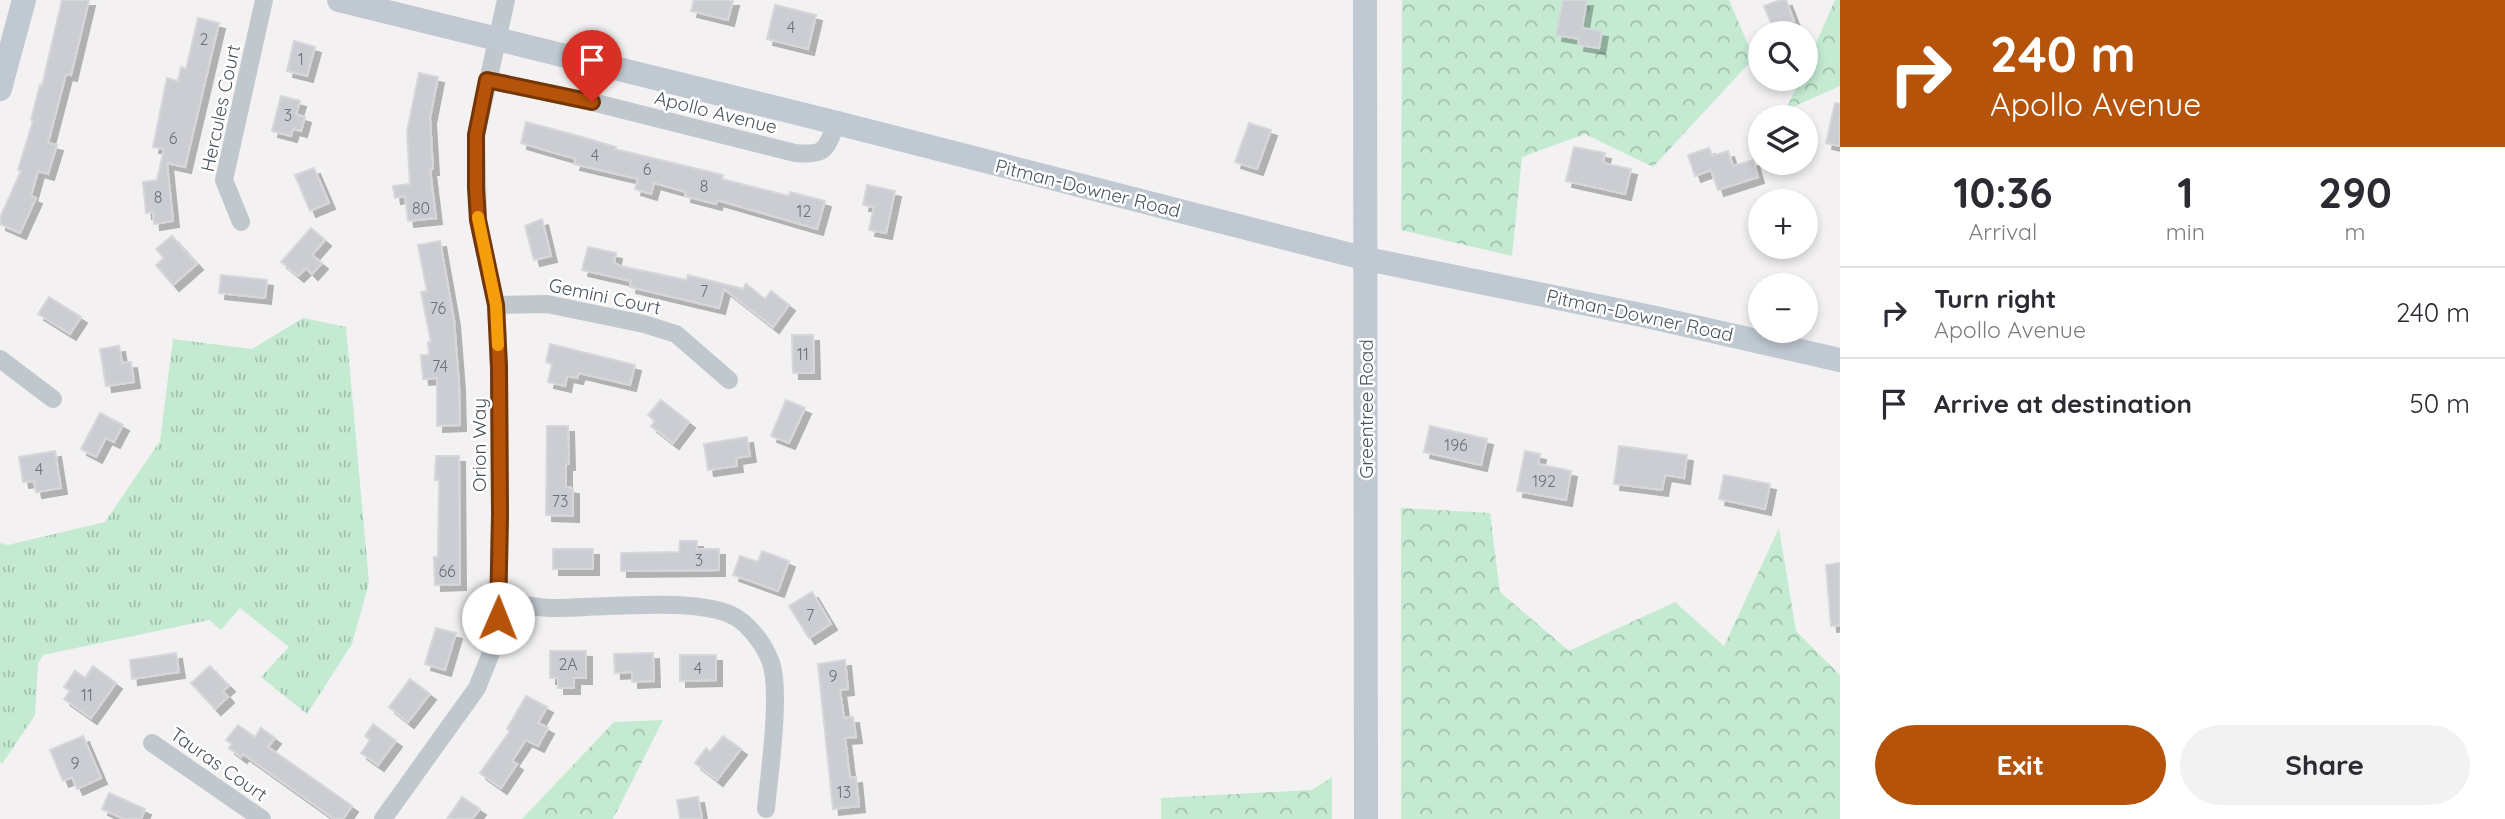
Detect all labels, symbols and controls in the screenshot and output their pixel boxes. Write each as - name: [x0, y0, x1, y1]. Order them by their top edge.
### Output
- house number: 4: [787, 17, 795, 37]
- map controls: [1748, 21, 1818, 343]
- button: search: [1748, 21, 1818, 91]
- text: 240 m: [1990, 23, 2136, 84]
- icon: right: [1875, 28, 1966, 119]
- house number: 2: [200, 29, 209, 49]
- pin: [562, 30, 622, 102]
- icon: arrive: [573, 41, 611, 79]
- street label: Hercules Court: [195, 42, 245, 174]
- house number: 1: [298, 49, 304, 69]
- text: Apollo Avenue: [1990, 84, 2201, 124]
- street label: Apollo Avenue: [652, 85, 780, 139]
- house number: 3: [284, 105, 292, 125]
- button: layers: [1748, 105, 1818, 175]
- house number: 6: [169, 128, 178, 148]
- house number: 4: [591, 145, 599, 165]
- street label: Pitman-Downer Road: [993, 153, 1183, 223]
- house number: 6: [643, 159, 652, 179]
- text: 10:36: [1953, 166, 2053, 219]
- text: 1: [2177, 166, 2194, 219]
- text: 290: [2318, 166, 2392, 219]
- house number: 8: [700, 176, 708, 196]
- house number: 8: [154, 187, 162, 207]
- button: +: [1748, 189, 1818, 259]
- house number: 80: [412, 198, 430, 218]
- house number: 12: [797, 201, 812, 221]
- text: Arrival: [1968, 217, 2037, 246]
- text: min: [2166, 217, 2205, 246]
- text: m: [2345, 217, 2366, 246]
- street label: Gemini Court: [547, 272, 663, 320]
- button: −: [1748, 273, 1818, 343]
- house number: 7: [700, 281, 708, 301]
- text: Turn right: [1934, 282, 2056, 315]
- street label: Pitman-Downer Road: [1545, 284, 1735, 346]
- icon: right: [1875, 294, 1913, 332]
- text: 240 m: [2396, 296, 2470, 329]
- house number: 76: [430, 298, 447, 318]
- text: Apollo Avenue: [1934, 315, 2086, 344]
- street label: Greentree Road: [1354, 339, 1378, 479]
- house number: 11: [797, 344, 809, 364]
- house number: 74: [432, 356, 448, 376]
- icon: arrive: [1875, 385, 1913, 423]
- text: Arrive at destination: [1934, 387, 2192, 420]
- text: 50 m: [2410, 387, 2470, 420]
- street label: Orion Way: [467, 398, 491, 492]
- house number: 196: [1444, 435, 1468, 455]
- house number: 4: [35, 459, 43, 479]
- house number: 192: [1532, 471, 1556, 491]
- house number: 73: [552, 491, 568, 511]
- house number: 3: [695, 550, 703, 570]
- house number: 66: [438, 561, 456, 581]
- position arrow: [461, 581, 535, 655]
- house number: 7: [806, 605, 814, 625]
- house number: 2A: [558, 654, 578, 674]
- house number: 4: [694, 658, 702, 678]
- house number: 9: [829, 666, 838, 686]
- house number: 11: [81, 685, 93, 705]
- street label: Tauras Court: [166, 722, 272, 806]
- button: Exit: [1875, 725, 2166, 805]
- button: Share: [2180, 725, 2470, 805]
- house number: 9: [71, 753, 80, 773]
- house number: 13: [837, 782, 851, 802]

